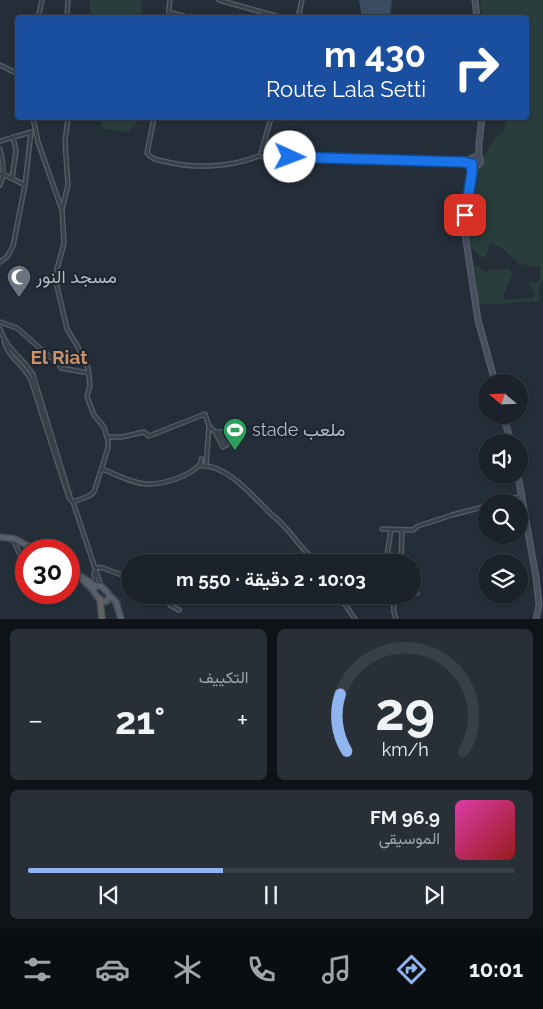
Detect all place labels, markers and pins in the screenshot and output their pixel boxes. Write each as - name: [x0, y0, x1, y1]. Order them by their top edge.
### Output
- pin: [444, 194, 486, 236]
- mosque icon: مسجد النور: [6, 264, 32, 298]
- place label: مسجد النور: [35, 266, 117, 288]
- sports icon: stade ملعب: [222, 417, 248, 451]
- place label: stade ملعب: [252, 419, 345, 440]

